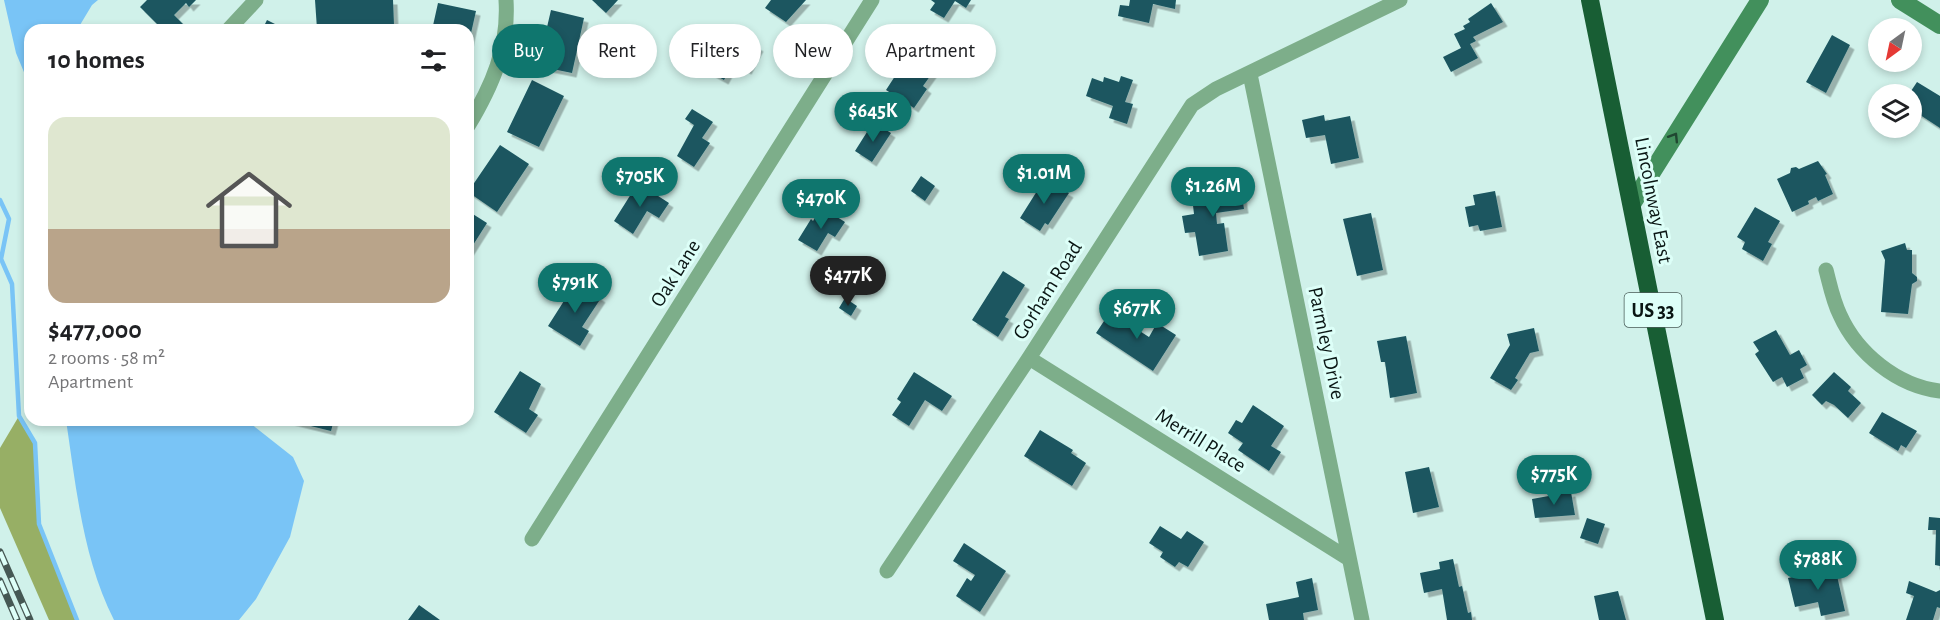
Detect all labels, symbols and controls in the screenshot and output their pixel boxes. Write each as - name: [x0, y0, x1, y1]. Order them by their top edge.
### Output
- north arrow: [1868, 18, 1922, 72]
- map controls: [1868, 18, 1922, 138]
- chip: Buy: [492, 24, 565, 78]
- chip: Rent: [577, 24, 657, 78]
- chip: Filters: [669, 24, 761, 78]
- chip: New: [773, 24, 853, 78]
- chip: Apartment: [865, 24, 996, 78]
- icon: filters: [417, 44, 450, 77]
- text: 10 homes: [48, 47, 145, 73]
- button: layers: [1868, 84, 1922, 138]
- pin: $645K: [831, 92, 915, 143]
- text: $645K: [848, 101, 898, 121]
- one-way arrow: [1667, 133, 1679, 143]
- street label: Lincolnway East: [1631, 135, 1676, 265]
- pin: $1.01M: [995, 154, 1093, 205]
- icon: home: [195, 156, 303, 264]
- pin: $705K: [598, 157, 682, 208]
- text: $1.01M: [1017, 163, 1071, 183]
- text: $705K: [616, 166, 664, 186]
- pin: $1.26M: [1164, 167, 1262, 218]
- text: $1.26M: [1185, 176, 1241, 196]
- pin: $470K: [779, 179, 863, 230]
- text: $470K: [796, 188, 846, 208]
- street label: Oak Lane: [647, 236, 704, 311]
- street label: Gorham Road: [1009, 237, 1086, 343]
- pin: $477K: [806, 256, 890, 307]
- pin: $791K: [533, 263, 617, 314]
- text: $477K: [824, 265, 872, 285]
- text: $791K: [552, 272, 598, 292]
- street label: Parmley Drive: [1304, 285, 1349, 401]
- pin: $677K: [1095, 289, 1179, 340]
- road number: US 33: [1624, 293, 1682, 327]
- text: $677K: [1113, 298, 1161, 318]
- text: $477,000: [48, 317, 142, 343]
- text: 2 rooms · 58 m²: [48, 348, 165, 368]
- text: Apartment: [48, 372, 133, 392]
- street label: Merrill Place: [1152, 405, 1249, 476]
- pin: $775K: [1512, 455, 1596, 506]
- text: $775K: [1531, 464, 1577, 484]
- pin: $788K: [1776, 540, 1860, 591]
- text: $788K: [1793, 549, 1843, 569]

